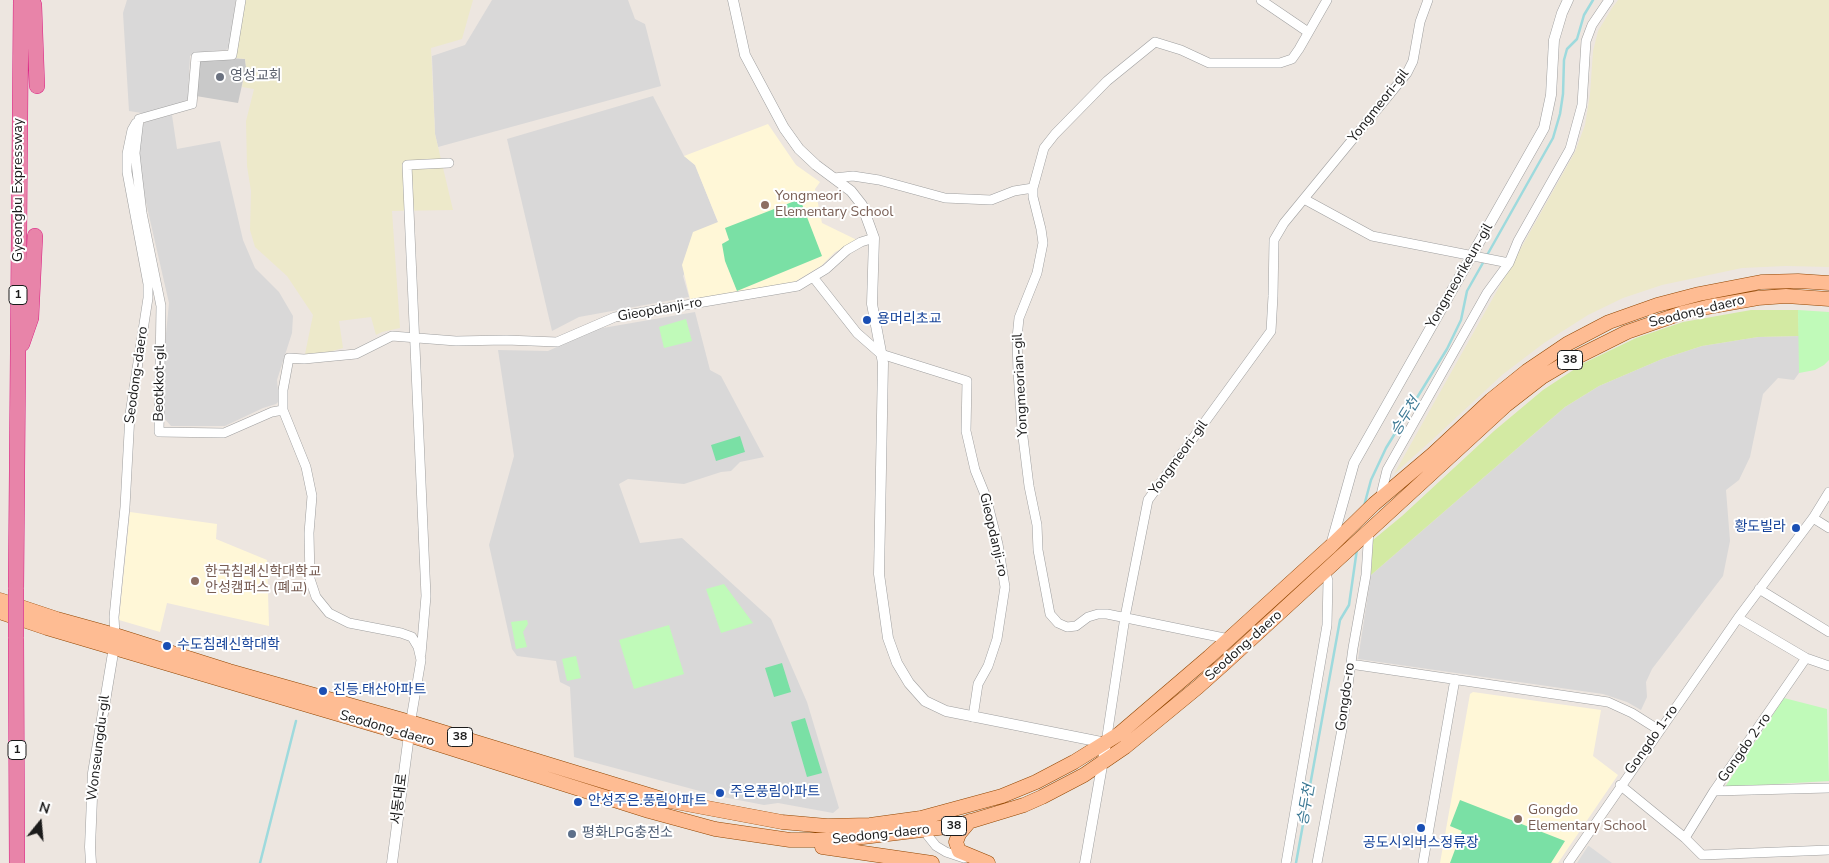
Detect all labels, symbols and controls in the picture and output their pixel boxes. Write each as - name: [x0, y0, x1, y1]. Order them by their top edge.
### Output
- street label: Yongmeori-gil: [1345, 66, 1413, 146]
- place label: 영성교회: [230, 69, 282, 85]
- marker: 영성교회: [214, 71, 226, 83]
- street label: Gyeongbu Expressway: [11, 118, 27, 262]
- place label: Yongmeori Elementary School: [775, 189, 893, 222]
- marker: Yongmeori Elementary School: [759, 199, 771, 211]
- street label: Yongmeorikeun-gil: [1423, 220, 1497, 332]
- road number: 1: [9, 286, 27, 304]
- street label: Seodong-daero: [1648, 292, 1746, 332]
- street label: Gieopdanji-ro: [616, 294, 704, 326]
- place label: 용머리초교: [877, 312, 941, 328]
- marker: 용머리초교: [861, 314, 873, 326]
- street label: Seodong-daero: [122, 325, 152, 425]
- street label: Yongmeorian-gil: [1010, 333, 1032, 437]
- street label: Beotkkot-gil: [151, 344, 169, 422]
- road number: 38: [1558, 350, 1582, 370]
- water label: 승두천: [1387, 395, 1425, 439]
- street label: Yongmeori-gil: [1146, 417, 1212, 499]
- street label: Gieopdanji-ro: [975, 491, 1011, 579]
- place label: 황도빌라: [1734, 520, 1786, 536]
- marker: 황도빌라: [1790, 522, 1802, 534]
- place label: 한국침례신학대학교 안성캠퍼스 (폐교): [205, 565, 321, 598]
- marker: 한국침례신학대학교 안성캠퍼스 (폐교): [189, 575, 201, 587]
- street label: Seodong-daero: [1202, 607, 1286, 685]
- place label: 수도침례신학대학: [177, 638, 280, 654]
- marker: 수도침례신학대학: [161, 640, 173, 652]
- street label: Gongdo-ro: [1333, 662, 1359, 732]
- place label: 진등.태산아파트: [333, 683, 426, 699]
- marker: 진등.태산아파트: [317, 685, 329, 697]
- street label: Wonseungdu-gil: [84, 694, 114, 802]
- street label: Gongdo 1-ro: [1622, 702, 1682, 778]
- street label: Seodong-daero: [338, 707, 436, 751]
- street label: Gongdo 2-ro: [1715, 710, 1775, 786]
- road number: 38: [448, 728, 472, 746]
- road number: 1: [8, 740, 26, 760]
- street label: 서동대로: [389, 772, 411, 826]
- water label: 승두천: [1295, 783, 1319, 827]
- place label: 주은풍림아파트: [730, 785, 820, 801]
- marker: 주은풍림아파트: [714, 787, 726, 799]
- place label: 안성주은.풍림아파트: [588, 794, 707, 810]
- marker: 안성주은.풍림아파트: [572, 796, 584, 808]
- north arrow: [15, 798, 65, 848]
- text: N: [37, 798, 52, 819]
- place label: Gongdo Elementary School: [1528, 803, 1646, 836]
- marker: Gongdo Elementary School: [1512, 813, 1524, 825]
- road number: 38: [942, 816, 966, 836]
- street label: Seodong-daero: [831, 822, 931, 848]
- marker: 공도시외버스정류장: [1415, 822, 1427, 834]
- place label: 평화LPG충전소: [582, 826, 673, 842]
- marker: 평화LPG충전소: [566, 828, 578, 840]
- place label: 공도시외버스정류장: [1363, 836, 1479, 852]

